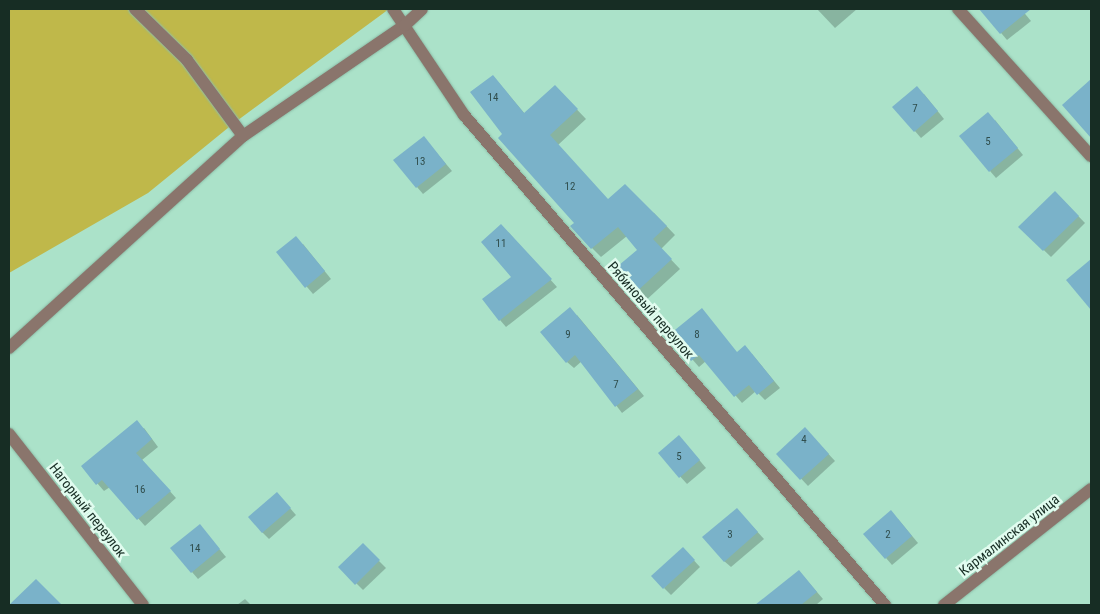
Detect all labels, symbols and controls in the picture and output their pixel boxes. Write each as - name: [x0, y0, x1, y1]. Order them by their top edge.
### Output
- house number: 14: [488, 91, 498, 105]
- house number: 7: [912, 102, 918, 116]
- house number: 5: [985, 135, 991, 149]
- house number: 13: [415, 155, 425, 169]
- house number: 12: [565, 180, 575, 194]
- house number: 11: [496, 237, 506, 251]
- street label: Рябиновый переулок: [604, 258, 698, 362]
- house number: 9: [565, 328, 571, 342]
- house number: 8: [694, 328, 700, 342]
- house number: 7: [613, 378, 619, 392]
- house number: 4: [801, 433, 807, 447]
- house number: 5: [676, 450, 682, 464]
- street label: Нагорный переулок: [46, 460, 130, 560]
- house number: 16: [135, 483, 145, 497]
- street label: Кармалинская улица: [956, 491, 1062, 579]
- house number: 3: [727, 528, 733, 542]
- house number: 2: [885, 528, 891, 542]
- house number: 14: [190, 542, 200, 556]

